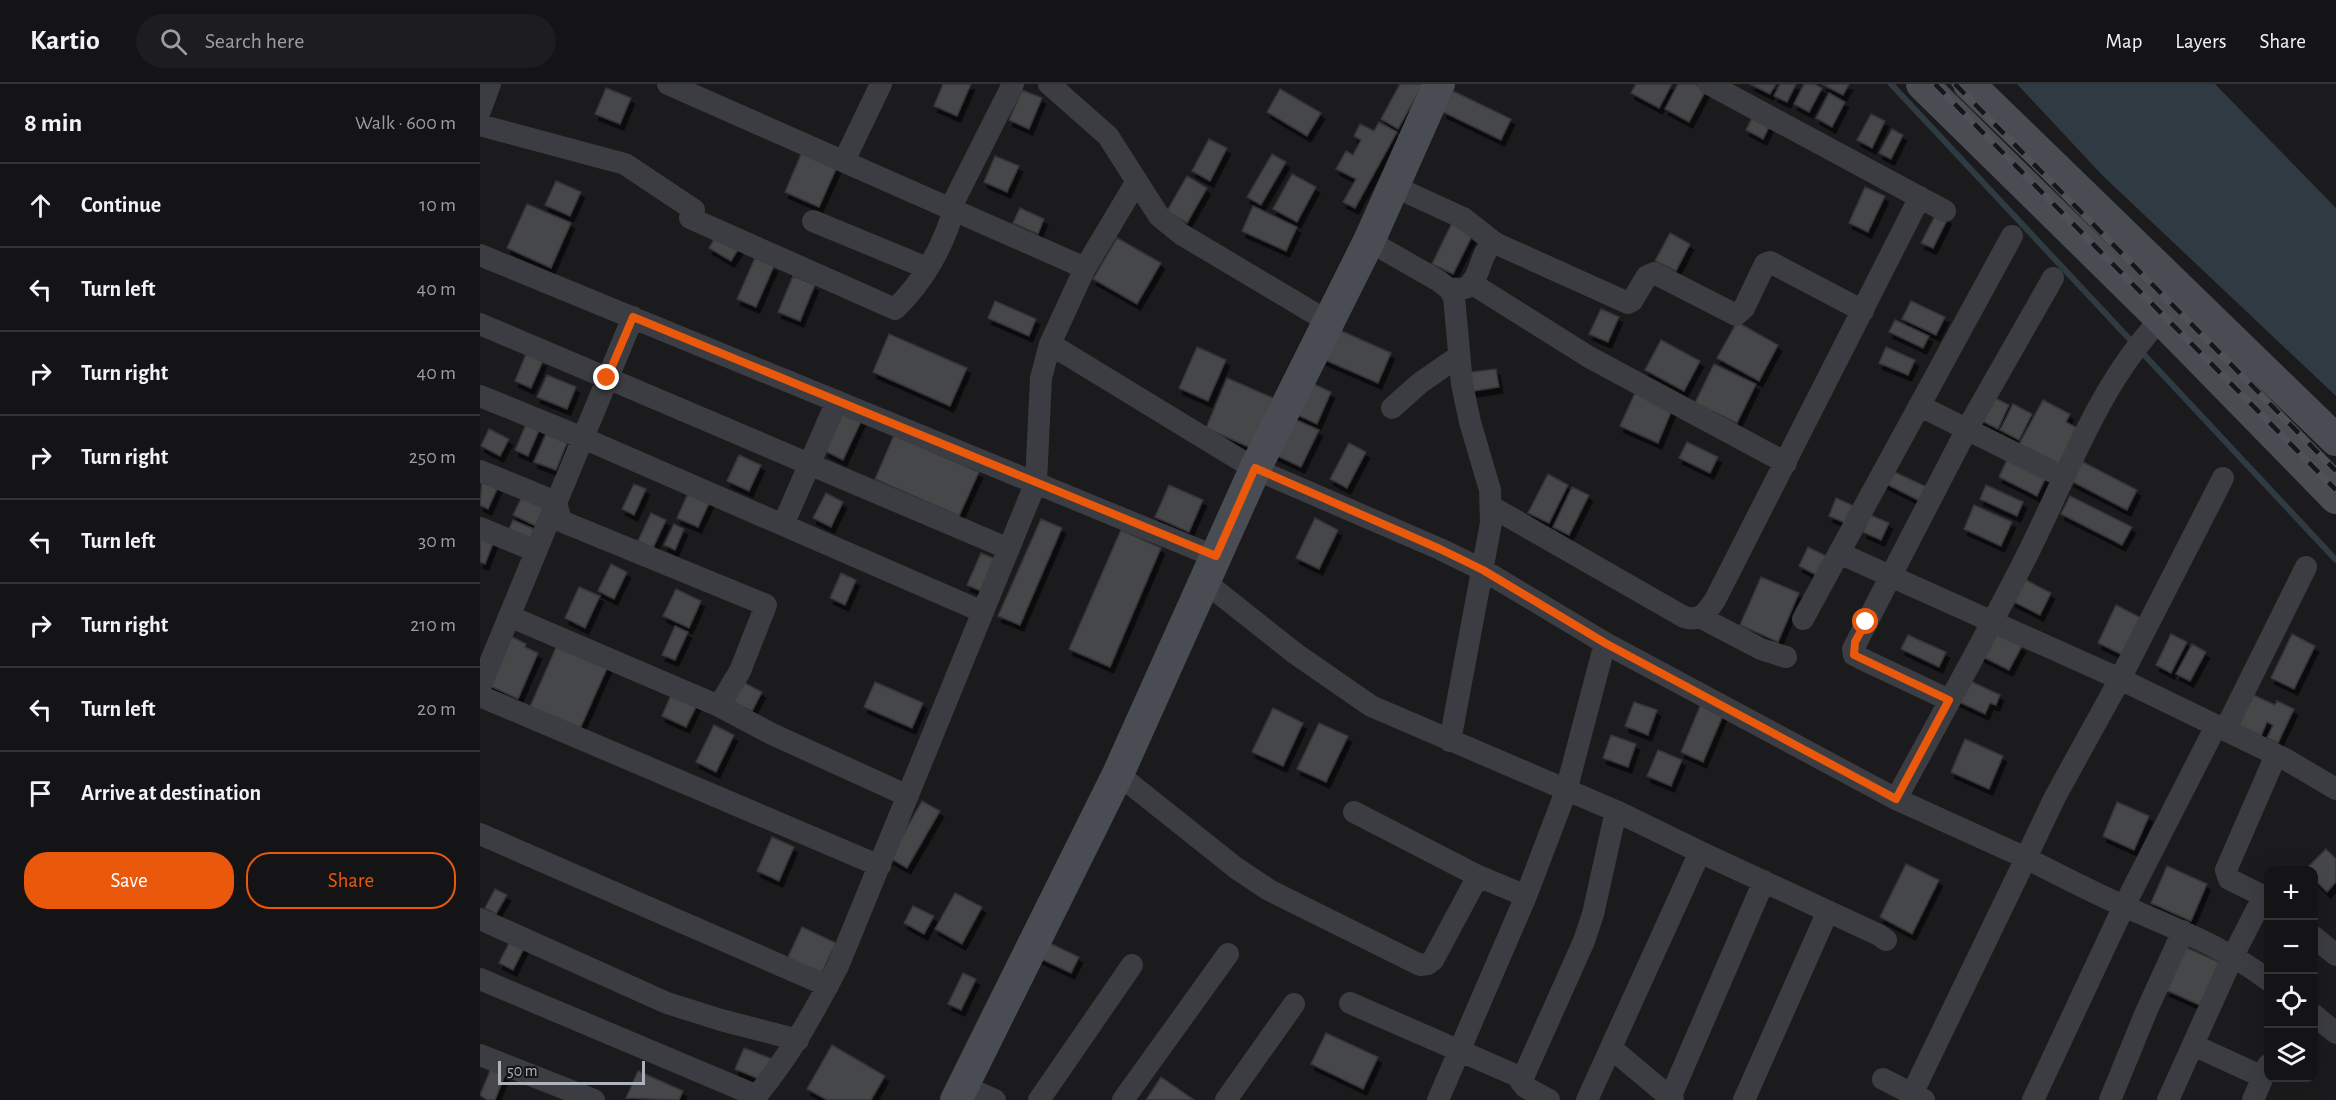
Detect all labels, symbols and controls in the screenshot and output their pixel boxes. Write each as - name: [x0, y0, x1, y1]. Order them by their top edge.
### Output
- search box: [136, 14, 556, 68]
- icon: search: [157, 25, 190, 58]
- text: Kartio: [30, 27, 100, 55]
- text: Search here: [205, 30, 304, 52]
- text: Map: [2106, 31, 2142, 52]
- text: Layers: [2175, 31, 2226, 52]
- text: Share: [2259, 31, 2306, 52]
- text: 8 min: [24, 110, 82, 136]
- text: Walk · 600 m: [355, 113, 456, 133]
- icon: ahead: [24, 189, 57, 222]
- text: Continue: [81, 194, 161, 216]
- text: 10 m: [419, 195, 456, 215]
- icon: left: [24, 273, 57, 306]
- text: Turn left: [81, 278, 155, 300]
- text: 40 m: [417, 279, 456, 299]
- icon: right: [24, 357, 57, 390]
- text: Turn right: [81, 362, 168, 384]
- text: 40 m: [417, 363, 456, 383]
- route end: [593, 364, 619, 390]
- icon: right: [24, 441, 57, 474]
- text: Turn right: [81, 446, 168, 468]
- text: 250 m: [409, 447, 456, 467]
- icon: left: [24, 525, 57, 558]
- text: Turn left: [81, 530, 155, 552]
- text: 30 m: [418, 531, 456, 551]
- route start: [1852, 608, 1878, 634]
- icon: right: [24, 609, 57, 642]
- text: Turn right: [81, 614, 168, 636]
- text: 210 m: [410, 615, 456, 635]
- icon: left: [24, 693, 57, 726]
- text: Turn left: [81, 698, 155, 720]
- text: 20 m: [417, 699, 456, 719]
- icon: arrive: [24, 777, 57, 810]
- text: Arrive at destination: [81, 782, 261, 804]
- button: Save: [24, 852, 234, 909]
- button: Share: [246, 852, 456, 909]
- map controls: [2264, 866, 2318, 1082]
- button: +: [2264, 866, 2318, 920]
- button: −: [2264, 920, 2318, 974]
- button: locate: [2264, 974, 2318, 1028]
- button: layers: [2264, 1028, 2318, 1082]
- scale bar: [498, 1058, 645, 1086]
- text: 50 m: [507, 1063, 538, 1079]

